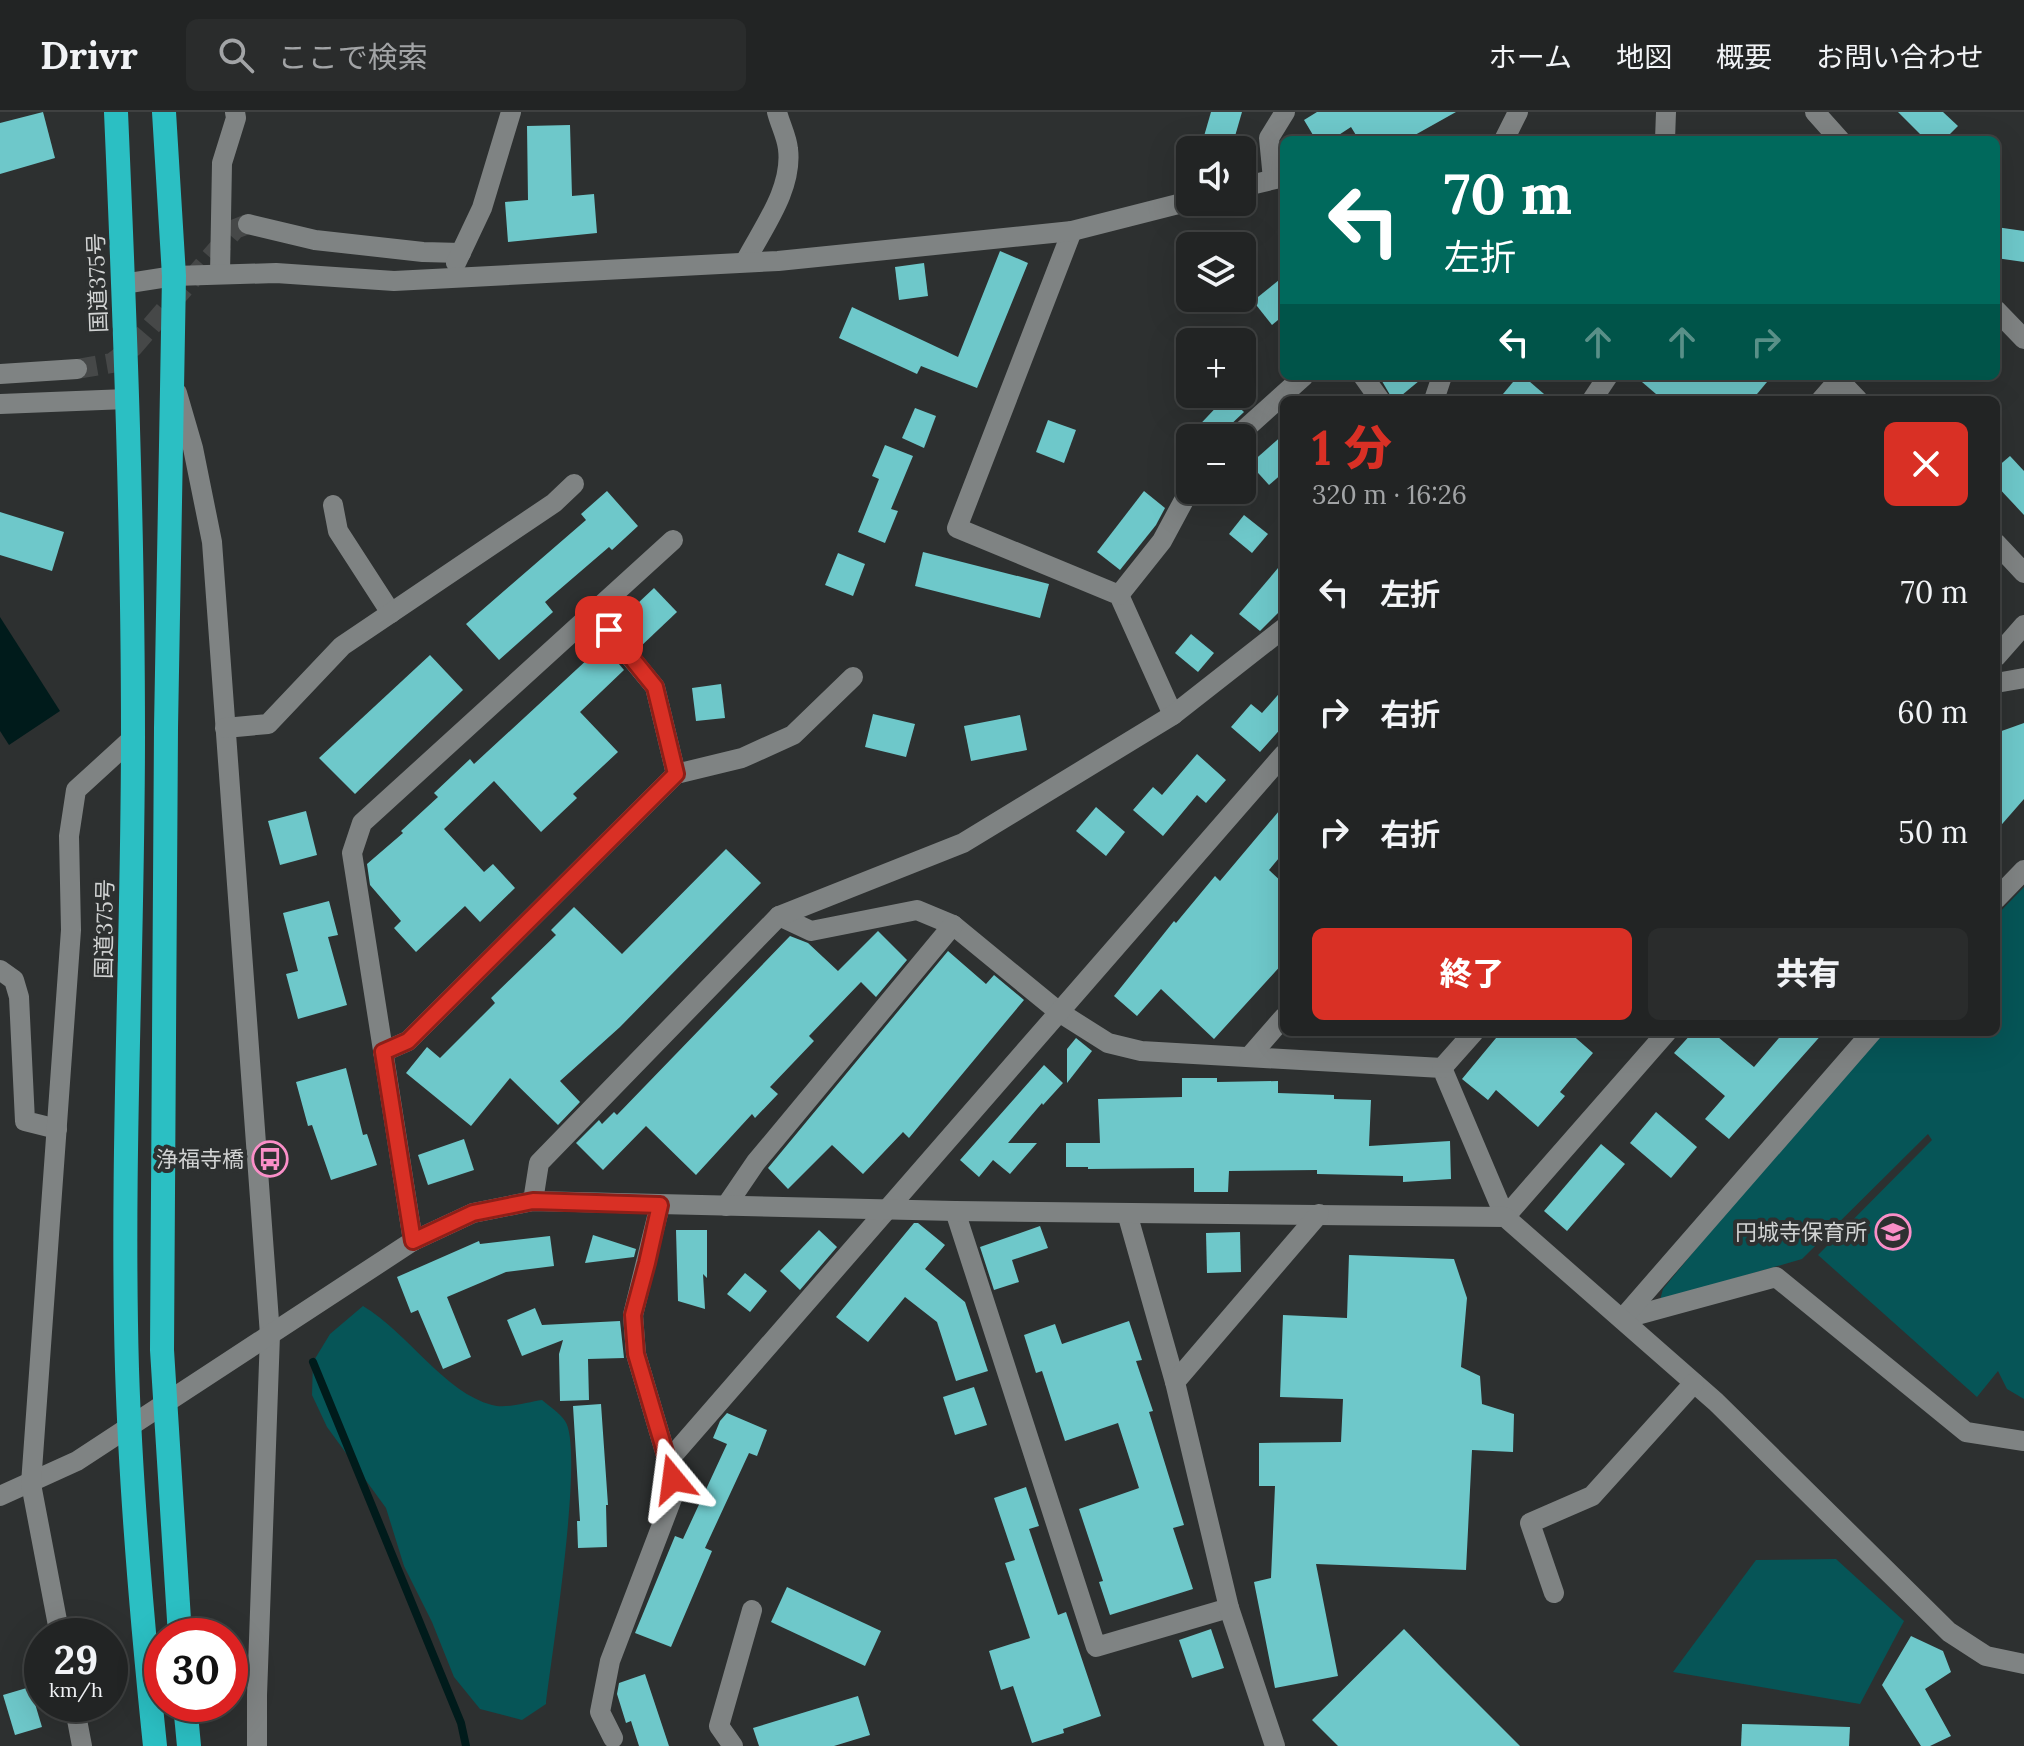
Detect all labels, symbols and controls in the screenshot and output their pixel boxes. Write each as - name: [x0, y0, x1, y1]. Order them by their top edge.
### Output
- search box: [186, 19, 746, 91]
- text: Drivr: [40, 31, 138, 79]
- icon: search: [214, 33, 258, 77]
- text: ここで検索: [278, 38, 428, 76]
- text: ホーム: [1489, 39, 1572, 75]
- text: 地図: [1616, 39, 1672, 75]
- text: 概要: [1716, 39, 1772, 75]
- text: お問い合わせ: [1816, 39, 1984, 75]
- map controls: [1176, 136, 1256, 504]
- button: sound: [1176, 136, 1256, 216]
- text: 70 m: [1444, 158, 1572, 229]
- icon: left: [1312, 168, 1416, 272]
- button: layers: [1176, 232, 1256, 312]
- street label: 国道375号: [81, 233, 113, 333]
- text: 左折: [1444, 234, 1516, 280]
- icon: left: [1492, 320, 1536, 364]
- icon: ahead: [1576, 320, 1620, 364]
- icon: ahead: [1660, 320, 1704, 364]
- icon: right: [1744, 320, 1788, 364]
- button: +: [1176, 328, 1256, 408]
- text: 1 分: [1312, 417, 1392, 478]
- button: close: [1884, 422, 1968, 506]
- button: −: [1176, 424, 1256, 504]
- text: 320 m · 16:26: [1312, 478, 1467, 511]
- icon: left: [1312, 570, 1356, 614]
- text: 70 m: [1901, 573, 1968, 611]
- text: 左折: [1380, 575, 1440, 613]
- pin: [575, 596, 643, 664]
- icon: arrive: [587, 608, 631, 652]
- icon: right: [1312, 690, 1356, 734]
- text: 60 m: [1897, 693, 1968, 731]
- text: 右折: [1380, 695, 1440, 733]
- icon: right: [1312, 810, 1356, 854]
- text: 50 m: [1898, 813, 1968, 851]
- text: 右折: [1380, 815, 1440, 853]
- street label: 国道375号: [89, 879, 119, 979]
- button: 終了: [1312, 928, 1632, 1020]
- button: 共有: [1648, 928, 1968, 1020]
- bus stop icon: 浄福寺橋: [251, 1140, 289, 1178]
- place label: 浄福寺橋: [156, 1145, 244, 1173]
- school or university icon: 円城寺保育所: [1874, 1213, 1912, 1251]
- place label: 円城寺保育所: [1735, 1218, 1867, 1246]
- position arrow: [631, 1437, 715, 1521]
- speed limit sign: 30: [144, 1618, 248, 1722]
- text: 29: [54, 1634, 98, 1685]
- text: km/h: [49, 1677, 103, 1702]

